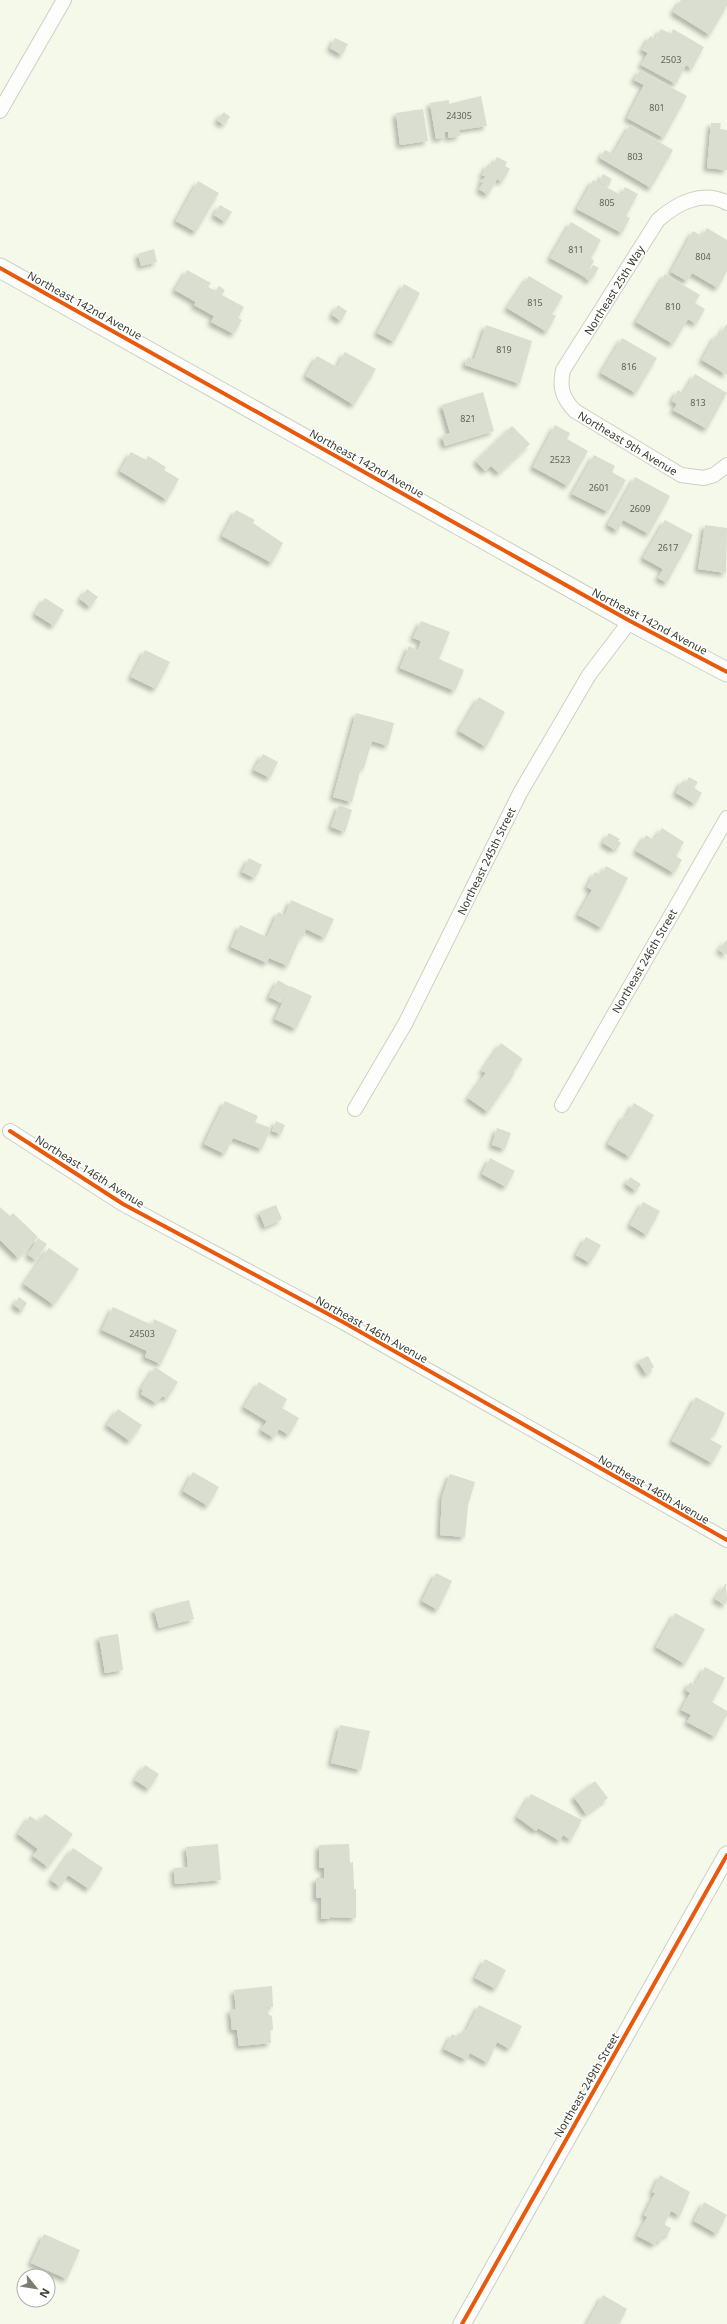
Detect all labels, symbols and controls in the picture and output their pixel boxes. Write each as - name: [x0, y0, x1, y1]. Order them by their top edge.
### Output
- house number: 2503: [661, 53, 681, 66]
- house number: 801: [649, 101, 665, 114]
- house number: 24305: [446, 109, 472, 122]
- house number: 803: [627, 150, 643, 163]
- house number: 805: [599, 196, 615, 209]
- street label: Northeast 25th Way: [580, 242, 648, 338]
- house number: 811: [568, 243, 584, 256]
- house number: 804: [695, 250, 711, 263]
- street label: Northeast 142nd Avenue: [25, 267, 145, 343]
- house number: 815: [527, 296, 543, 309]
- house number: 810: [665, 300, 681, 313]
- house number: 819: [496, 343, 512, 356]
- house number: 816: [621, 360, 637, 373]
- house number: 813: [690, 396, 706, 409]
- street label: Northeast 9th Avenue: [576, 407, 680, 479]
- house number: 821: [460, 412, 476, 425]
- street label: Northeast 142nd Avenue: [307, 425, 427, 501]
- house number: 2523: [550, 453, 570, 466]
- house number: 2601: [589, 481, 609, 494]
- house number: 2609: [630, 502, 650, 515]
- house number: 2617: [658, 541, 678, 554]
- street label: Northeast 142nd Avenue: [590, 584, 710, 658]
- street label: Northeast 245th Street: [453, 805, 519, 917]
- street label: Northeast 246th Street: [608, 906, 680, 1016]
- street label: Northeast 146th Avenue: [33, 1131, 147, 1211]
- street label: Northeast 146th Avenue: [313, 1292, 431, 1366]
- house number: 24503: [129, 1327, 155, 1340]
- street label: Northeast 146th Avenue: [596, 1451, 712, 1527]
- street label: Northeast 249th Street: [550, 2030, 622, 2140]
- north arrow: [16, 2268, 56, 2308]
- text: N: [36, 2286, 54, 2301]

